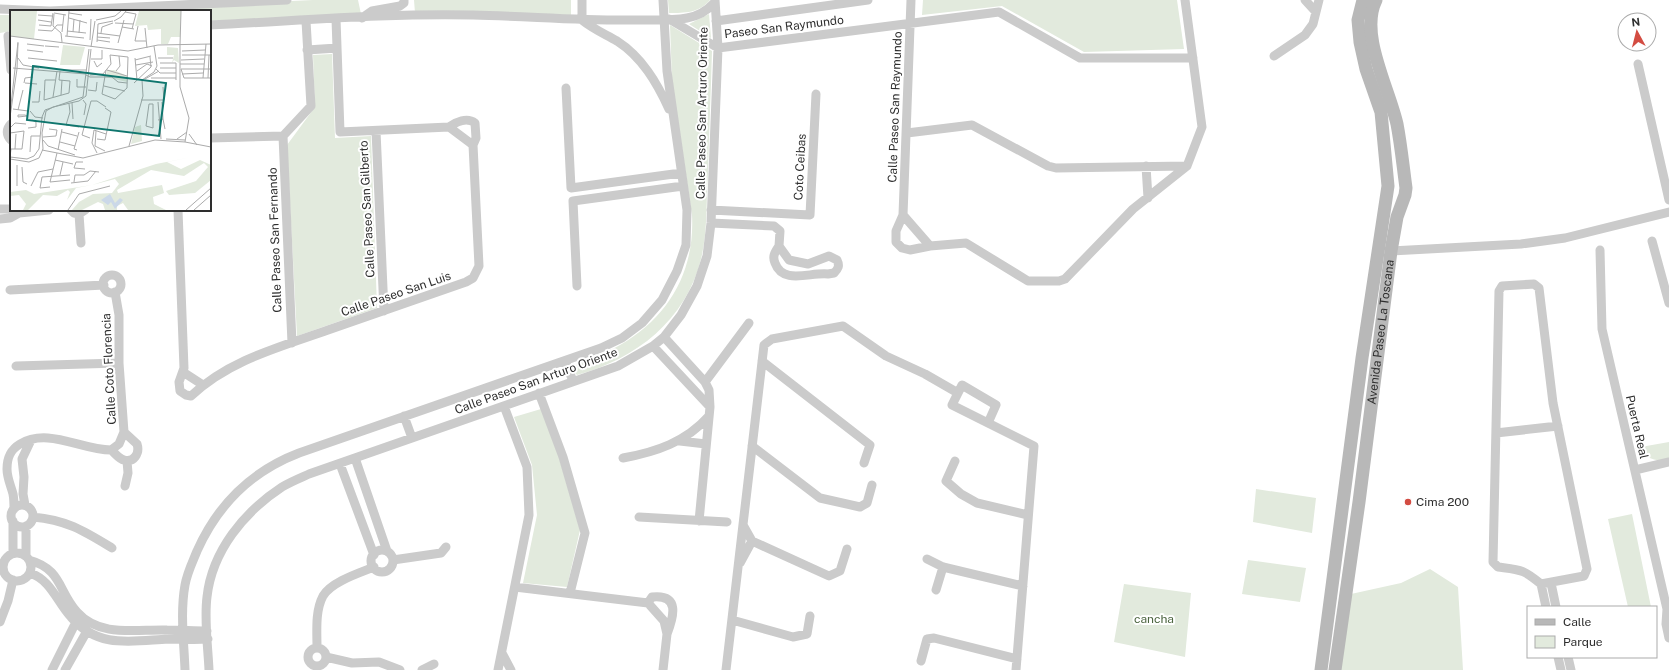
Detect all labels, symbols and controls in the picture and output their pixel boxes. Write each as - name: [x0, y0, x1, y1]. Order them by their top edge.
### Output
- inset map: [10, 10, 211, 211]
- north arrow: [1617, 12, 1657, 52]
- street label: Paseo San Raymundo: [723, 13, 845, 41]
- text: N: [1631, 16, 1641, 29]
- street label: Calle Paseo San Arturo Oriente: [693, 27, 711, 199]
- street label: Calle Paseo San Raymundo: [885, 31, 905, 183]
- street label: Coto Ceibas: [791, 133, 809, 201]
- street label: Calle Paseo San Gilberto: [356, 140, 378, 278]
- street label: Calle Paseo San Fernando: [265, 167, 285, 313]
- street label: Avenida Paseo La Toscana: [1364, 259, 1397, 405]
- street label: Calle Paseo San Luis: [339, 269, 453, 319]
- street label: Calle Coto Florencia: [99, 313, 119, 425]
- street label: Calle Paseo San Arturo Oriente: [453, 345, 620, 417]
- street label: Puerta Real: [1623, 394, 1651, 461]
- place label: Cima 200: [1416, 495, 1469, 509]
- marker: Cima 200: [1403, 497, 1413, 507]
- legend: [1527, 606, 1657, 658]
- park label: cancha: [1134, 612, 1174, 626]
- text: Calle: [1563, 615, 1592, 629]
- text: Parque: [1563, 635, 1603, 649]

